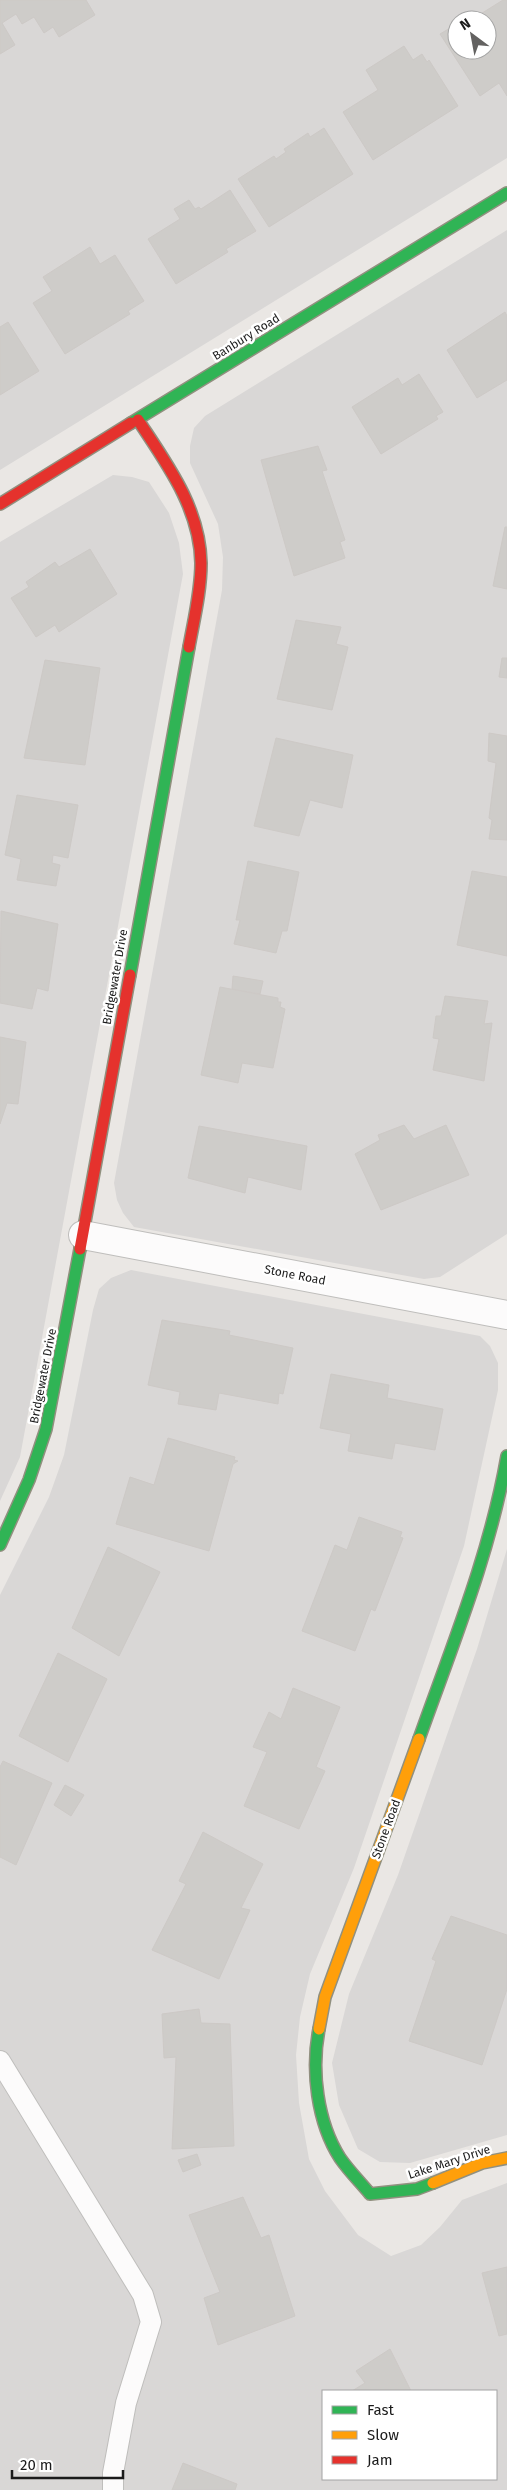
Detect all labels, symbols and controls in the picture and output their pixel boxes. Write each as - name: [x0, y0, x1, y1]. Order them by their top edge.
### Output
- north arrow: [447, 10, 497, 60]
- text: N: [457, 15, 474, 34]
- street label: Banbury Road: [210, 311, 282, 363]
- street label: Bridgewater Drive: [100, 928, 130, 1026]
- street label: Stone Road: [263, 1262, 327, 1288]
- street label: Bridgewater Drive: [27, 1327, 59, 1425]
- street label: Stone Road: [369, 1797, 403, 1861]
- street label: Lake Mary Drive: [406, 2142, 492, 2182]
- legend: [322, 2390, 497, 2480]
- text: Fast: [367, 2401, 394, 2419]
- text: Slow: [367, 2426, 399, 2444]
- scale bar: [12, 2448, 124, 2480]
- text: Jam: [367, 2451, 393, 2469]
- text: 20 m: [20, 2456, 53, 2474]

